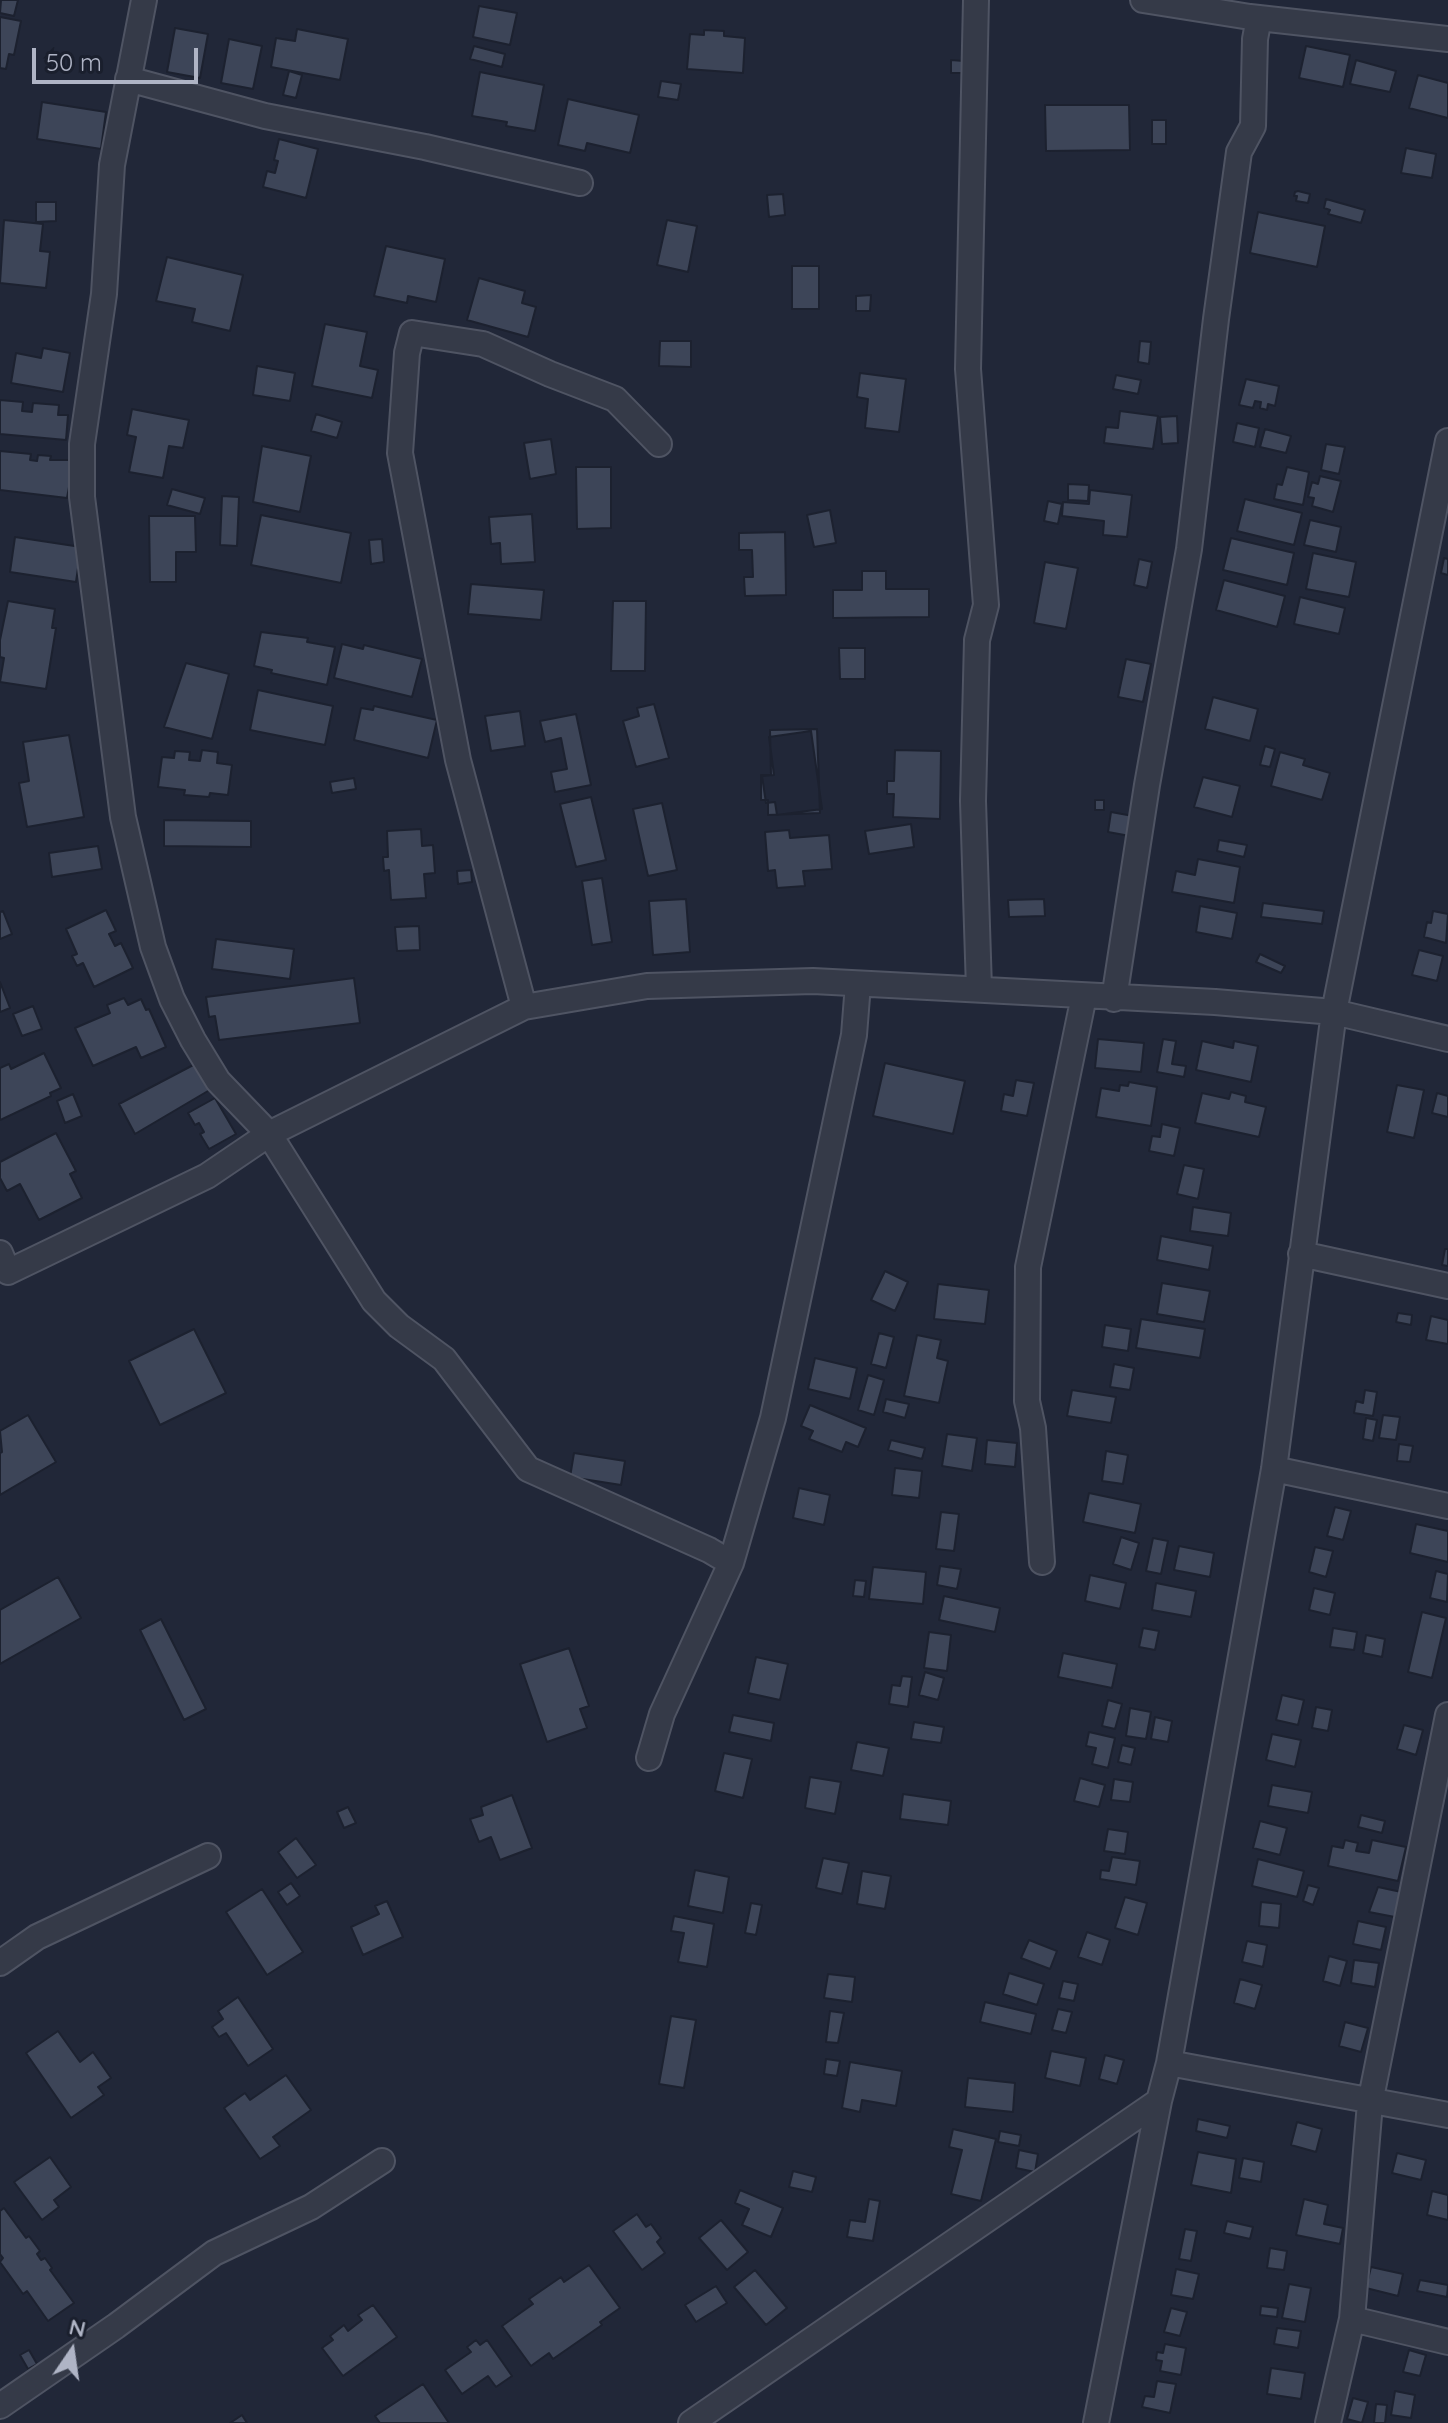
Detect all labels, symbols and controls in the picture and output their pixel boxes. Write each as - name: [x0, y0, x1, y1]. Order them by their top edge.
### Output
- scale bar: [36, 32, 202, 82]
- text: 50 m: [46, 47, 102, 77]
- north arrow: [32, 2311, 112, 2391]
- text: N: [66, 2312, 88, 2343]

